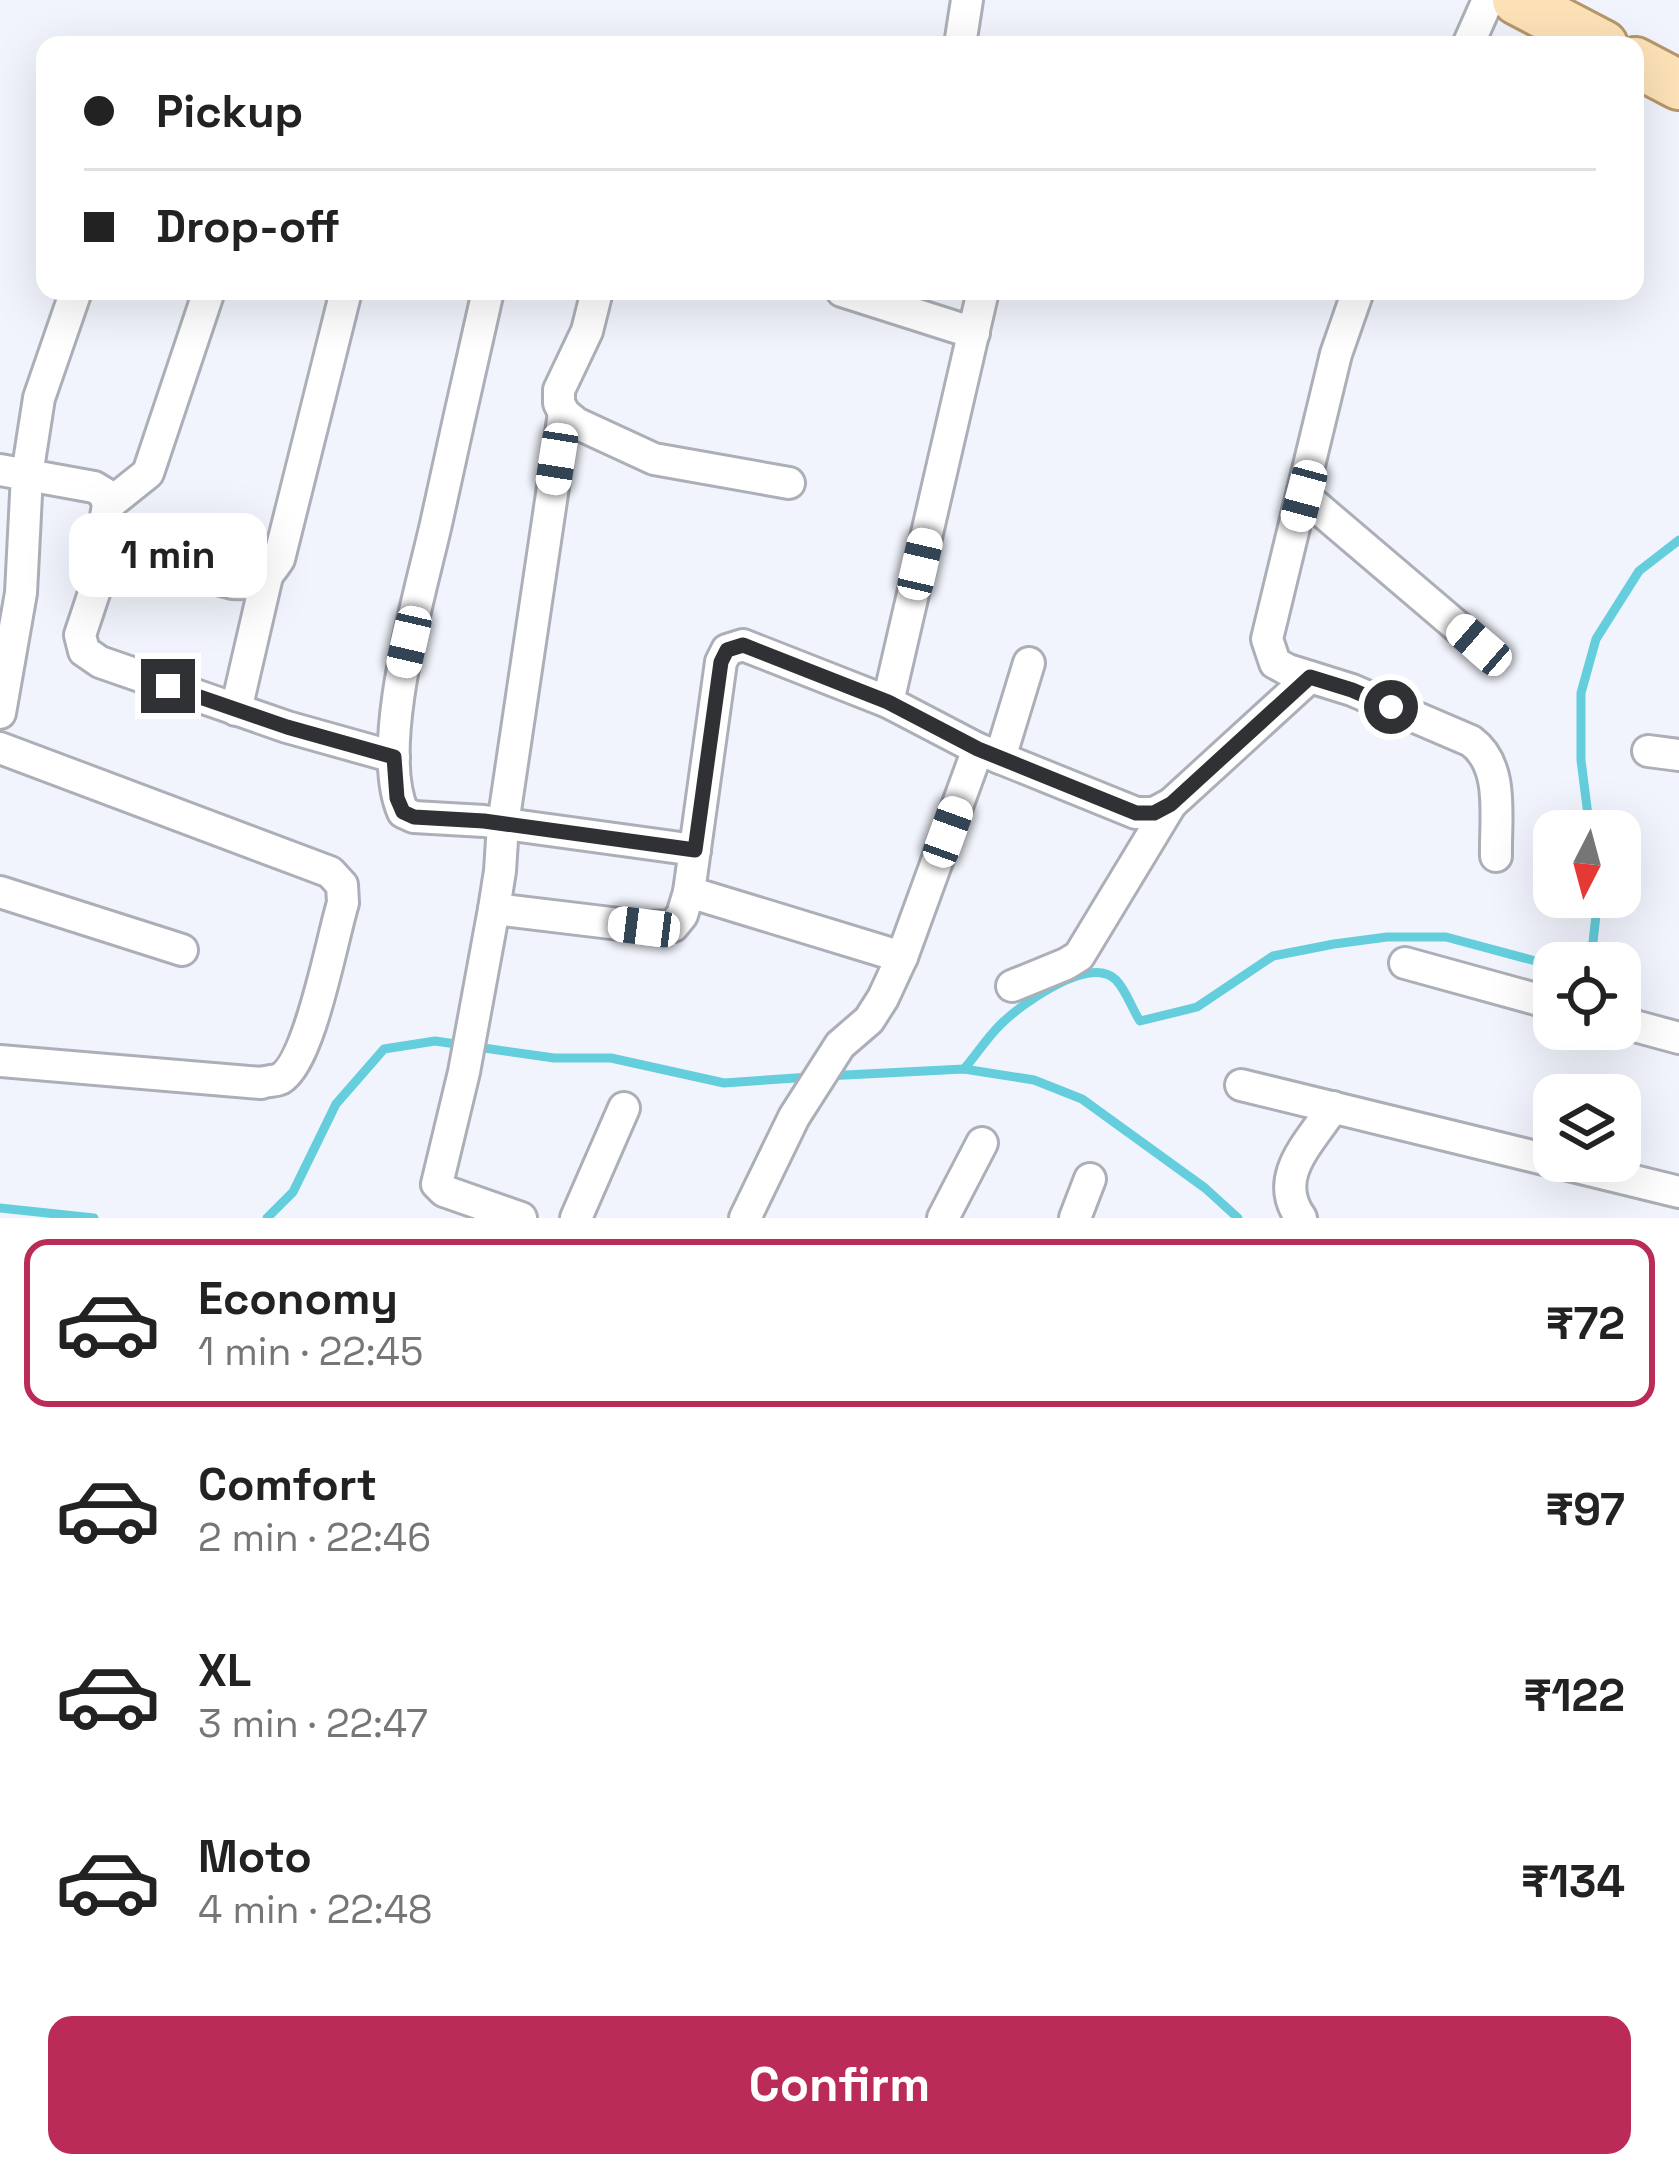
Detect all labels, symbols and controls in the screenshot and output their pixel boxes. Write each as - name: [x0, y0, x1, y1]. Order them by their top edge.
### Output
- text: Pickup: [156, 83, 303, 140]
- text: Drop-off: [156, 198, 340, 255]
- car: [534, 421, 580, 497]
- car: [1277, 457, 1331, 535]
- callout: 1 min: [69, 512, 267, 596]
- car: [894, 525, 946, 603]
- text: 1 min: [120, 530, 216, 579]
- car: [383, 603, 435, 681]
- car: [1440, 608, 1518, 682]
- route end: [141, 659, 195, 713]
- route start: [1364, 680, 1418, 734]
- car: [919, 792, 977, 872]
- north arrow: [1533, 810, 1641, 918]
- map controls: [1533, 810, 1641, 1182]
- car: [606, 905, 682, 949]
- button: locate: [1533, 942, 1641, 1050]
- button: layers: [1533, 1074, 1641, 1182]
- icon: car: [54, 1269, 162, 1377]
- text: Economy: [198, 1270, 398, 1327]
- text: ₹72: [1546, 1295, 1625, 1352]
- text: 1 min · 22:45: [198, 1327, 423, 1376]
- icon: car: [54, 1455, 162, 1563]
- text: Comfort: [198, 1456, 377, 1513]
- text: ₹97: [1545, 1481, 1625, 1538]
- text: 2 min · 22:46: [198, 1513, 431, 1562]
- icon: car: [54, 1641, 162, 1749]
- text: XL: [198, 1642, 251, 1699]
- text: ₹122: [1523, 1667, 1625, 1724]
- text: 3 min · 22:47: [198, 1699, 428, 1748]
- icon: car: [54, 1827, 162, 1935]
- text: Moto: [198, 1828, 312, 1885]
- text: ₹134: [1521, 1853, 1625, 1910]
- text: 4 min · 22:48: [198, 1885, 432, 1934]
- button: Confirm: [48, 2016, 1631, 2154]

